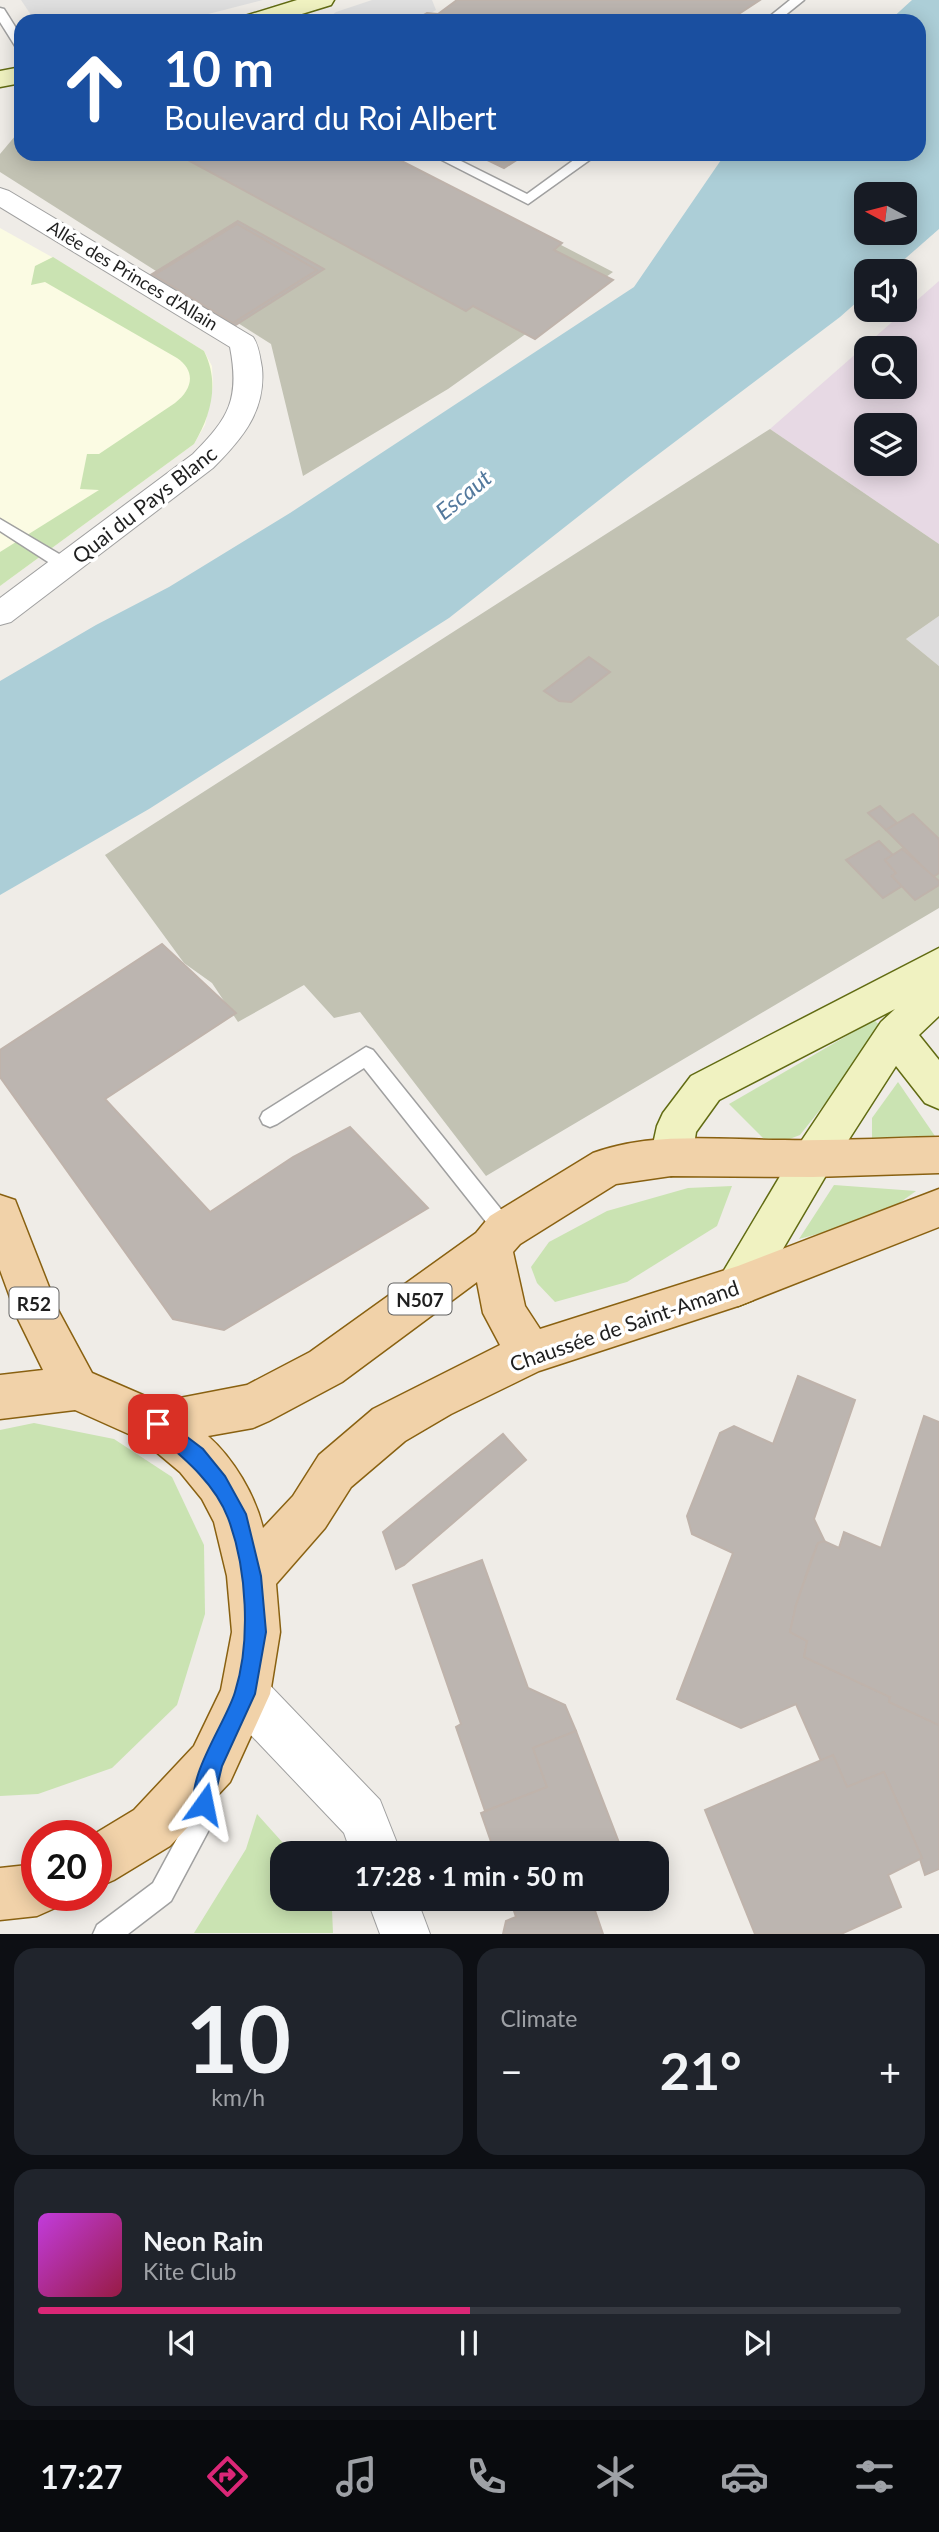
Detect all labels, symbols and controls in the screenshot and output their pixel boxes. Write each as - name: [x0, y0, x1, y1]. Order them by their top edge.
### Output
- text: 10 m: [164, 39, 274, 97]
- icon: ahead: [49, 42, 140, 133]
- text: Boulevard du Roi Albert: [164, 98, 497, 137]
- north arrow: [854, 182, 917, 245]
- map controls: [854, 182, 917, 476]
- street label: Allée des Princes d'Allain: [44, 215, 222, 335]
- button: sound: [854, 259, 917, 322]
- button: search: [854, 336, 917, 399]
- button: layers: [854, 413, 917, 476]
- street label: Quai du Pays Blanc: [67, 440, 221, 568]
- water label: Escaut: [429, 463, 497, 525]
- street label: Chaussée de Saint-Amand: [506, 1274, 742, 1376]
- road number: N507: [388, 1284, 452, 1315]
- road number: R52: [9, 1288, 58, 1318]
- pin: [128, 1394, 188, 1454]
- icon: arrive: [139, 1405, 177, 1443]
- position arrow: [167, 1767, 241, 1841]
- speed limit sign: 20: [21, 1820, 112, 1911]
- text: 17:28 · 1 min · 50 m: [355, 1860, 584, 1892]
- text: 10: [185, 1983, 291, 2092]
- text: Climate: [501, 2004, 577, 2032]
- text: 21°: [660, 2039, 742, 2101]
- text: −: [501, 2048, 523, 2094]
- text: +: [879, 2048, 901, 2094]
- text: km/h: [211, 2083, 265, 2111]
- text: Neon Rain: [143, 2225, 263, 2257]
- text: Kite Club: [143, 2257, 236, 2285]
- icon: previous: [163, 2324, 201, 2362]
- icon: pause: [450, 2324, 488, 2362]
- icon: next: [738, 2324, 776, 2362]
- icon: directions: [203, 2452, 252, 2501]
- icon: music: [332, 2452, 381, 2501]
- icon: phone: [462, 2452, 511, 2501]
- icon: climate: [591, 2452, 640, 2501]
- icon: car: [720, 2452, 769, 2501]
- icon: filters: [850, 2452, 899, 2501]
- text: 17:27: [40, 2457, 123, 2496]

